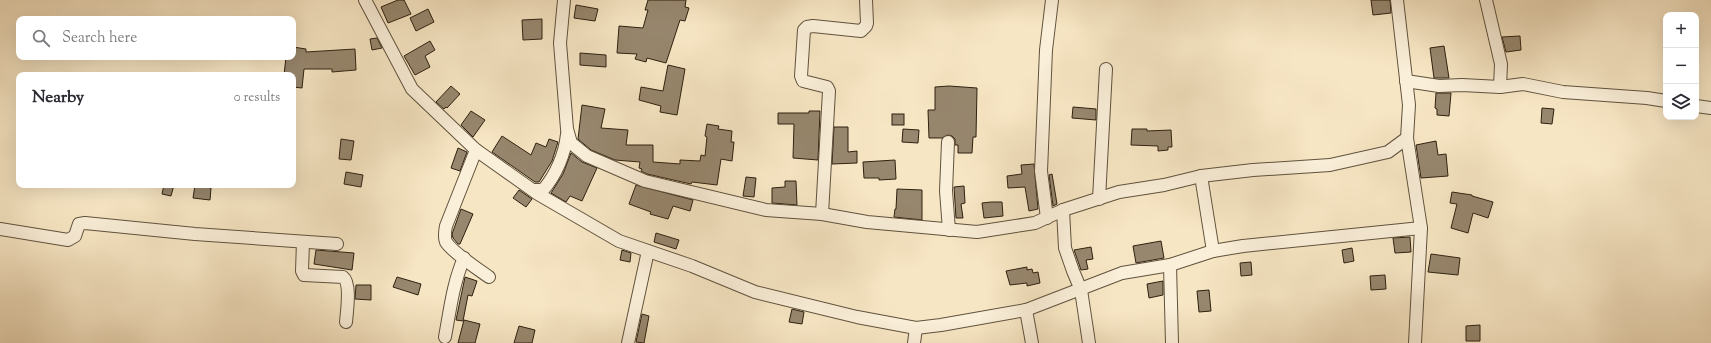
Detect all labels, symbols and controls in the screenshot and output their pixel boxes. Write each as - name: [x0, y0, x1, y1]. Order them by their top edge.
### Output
- map controls: [1663, 12, 1699, 120]
- button: +: [1663, 12, 1699, 48]
- search box: [16, 16, 296, 60]
- icon: search: [30, 27, 52, 49]
- text: Search here: [62, 28, 137, 49]
- button: −: [1663, 48, 1699, 84]
- button: layers: [1663, 84, 1699, 120]
- text: Nearby: [32, 86, 84, 110]
- text: 0 results: [234, 89, 280, 107]

